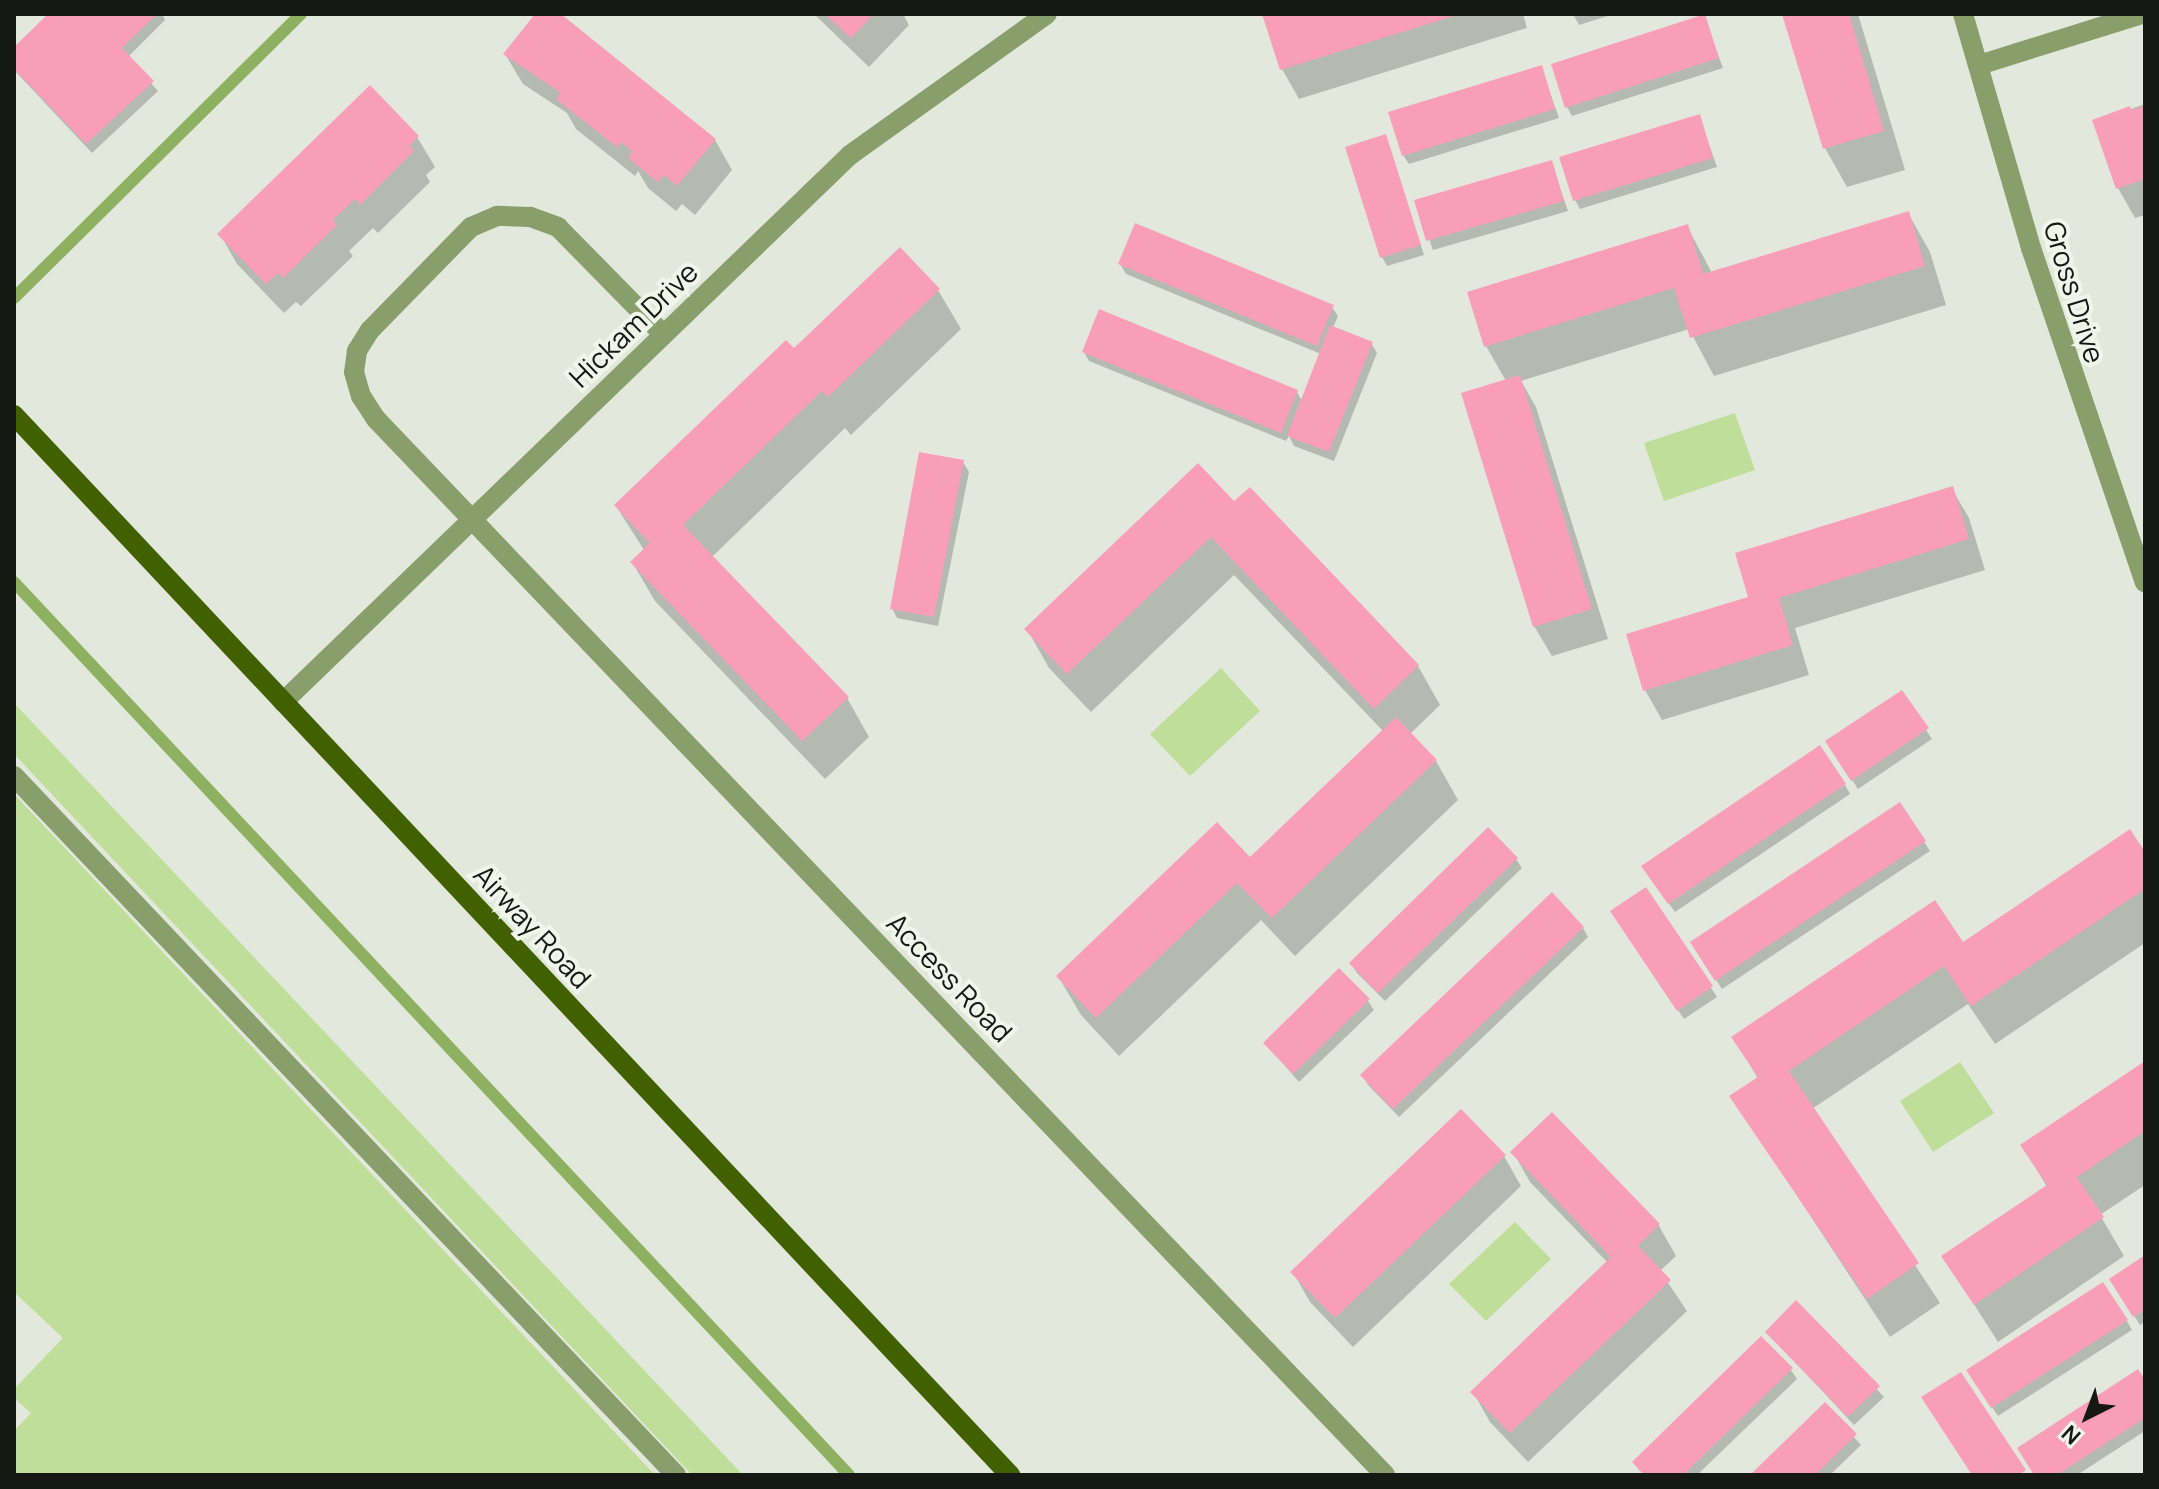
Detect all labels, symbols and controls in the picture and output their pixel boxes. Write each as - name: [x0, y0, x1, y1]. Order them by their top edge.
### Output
- street label: Gross Drive: [2038, 217, 2112, 367]
- street label: Hickam Drive: [562, 254, 704, 394]
- street label: Airway Road: [467, 857, 599, 995]
- street label: Access Road: [880, 906, 1020, 1048]
- north arrow: [2047, 1377, 2127, 1457]
- text: N: [2055, 1418, 2087, 1451]

